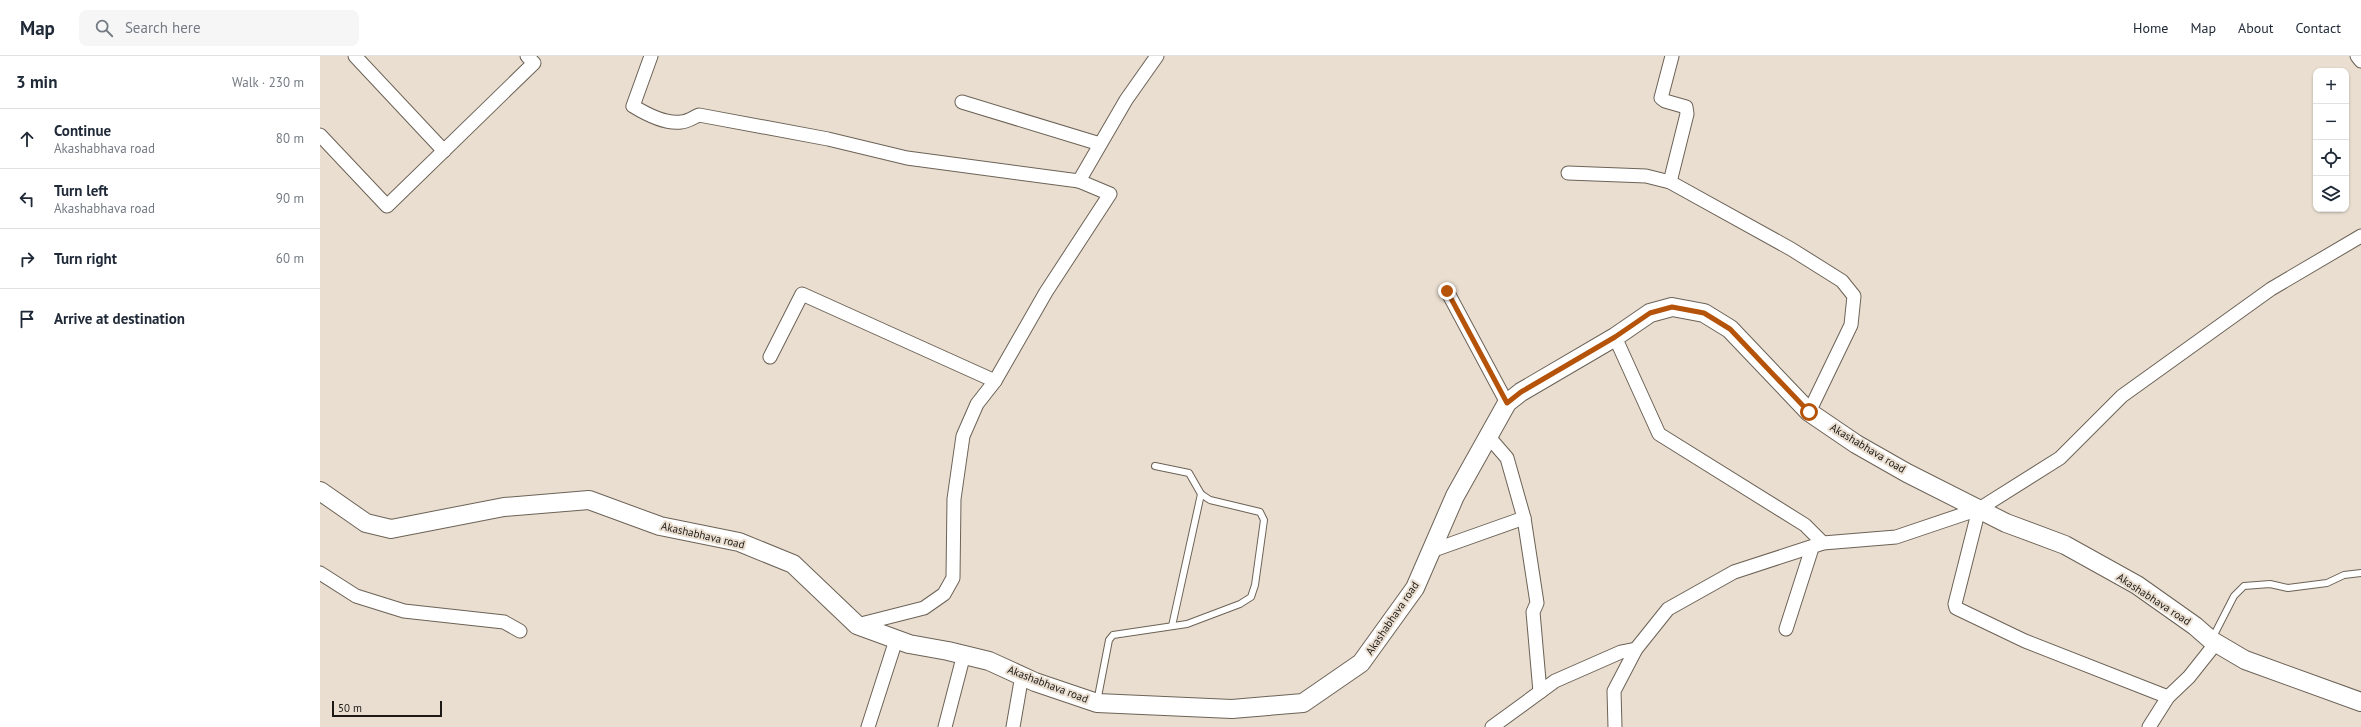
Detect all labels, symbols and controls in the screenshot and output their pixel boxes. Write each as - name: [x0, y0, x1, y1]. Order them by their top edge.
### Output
- search box: [79, 10, 359, 46]
- text: Map: [20, 16, 55, 40]
- icon: search: [93, 17, 115, 39]
- text: Search here: [125, 18, 201, 37]
- text: Home: [2133, 19, 2168, 37]
- text: Map: [2190, 19, 2216, 37]
- text: About: [2238, 19, 2274, 37]
- text: Contact: [2296, 19, 2341, 37]
- map controls: [2313, 68, 2349, 212]
- button: +: [2313, 68, 2349, 104]
- text: 3 min: [16, 71, 57, 93]
- text: Walk · 230 m: [232, 74, 304, 91]
- button: −: [2313, 104, 2349, 140]
- text: Continue: [54, 121, 111, 140]
- icon: ahead: [16, 128, 38, 150]
- text: 80 m: [276, 130, 304, 147]
- text: Akashabhava road: [54, 140, 155, 157]
- button: locate: [2313, 140, 2349, 176]
- button: layers: [2313, 176, 2349, 212]
- text: Turn left: [54, 181, 108, 200]
- icon: left: [16, 188, 38, 210]
- text: 90 m: [276, 190, 304, 207]
- text: Akashabhava road: [54, 200, 155, 217]
- icon: right: [16, 248, 38, 270]
- text: Turn right: [54, 249, 117, 268]
- text: 60 m: [276, 250, 304, 267]
- route end: [1438, 282, 1456, 300]
- icon: arrive: [16, 308, 38, 330]
- text: Arrive at destination: [54, 309, 185, 328]
- route start: [1800, 403, 1818, 421]
- street label: Akashabhava road: [1828, 420, 1908, 476]
- street label: Akashabhava road: [660, 519, 746, 551]
- street label: Akashabhava road: [2114, 570, 2194, 628]
- street label: Akashabhava road: [1362, 579, 1422, 657]
- street label: Akashabhava road: [1006, 662, 1090, 706]
- scale bar: [332, 699, 442, 718]
- text: 50 m: [338, 701, 362, 715]

